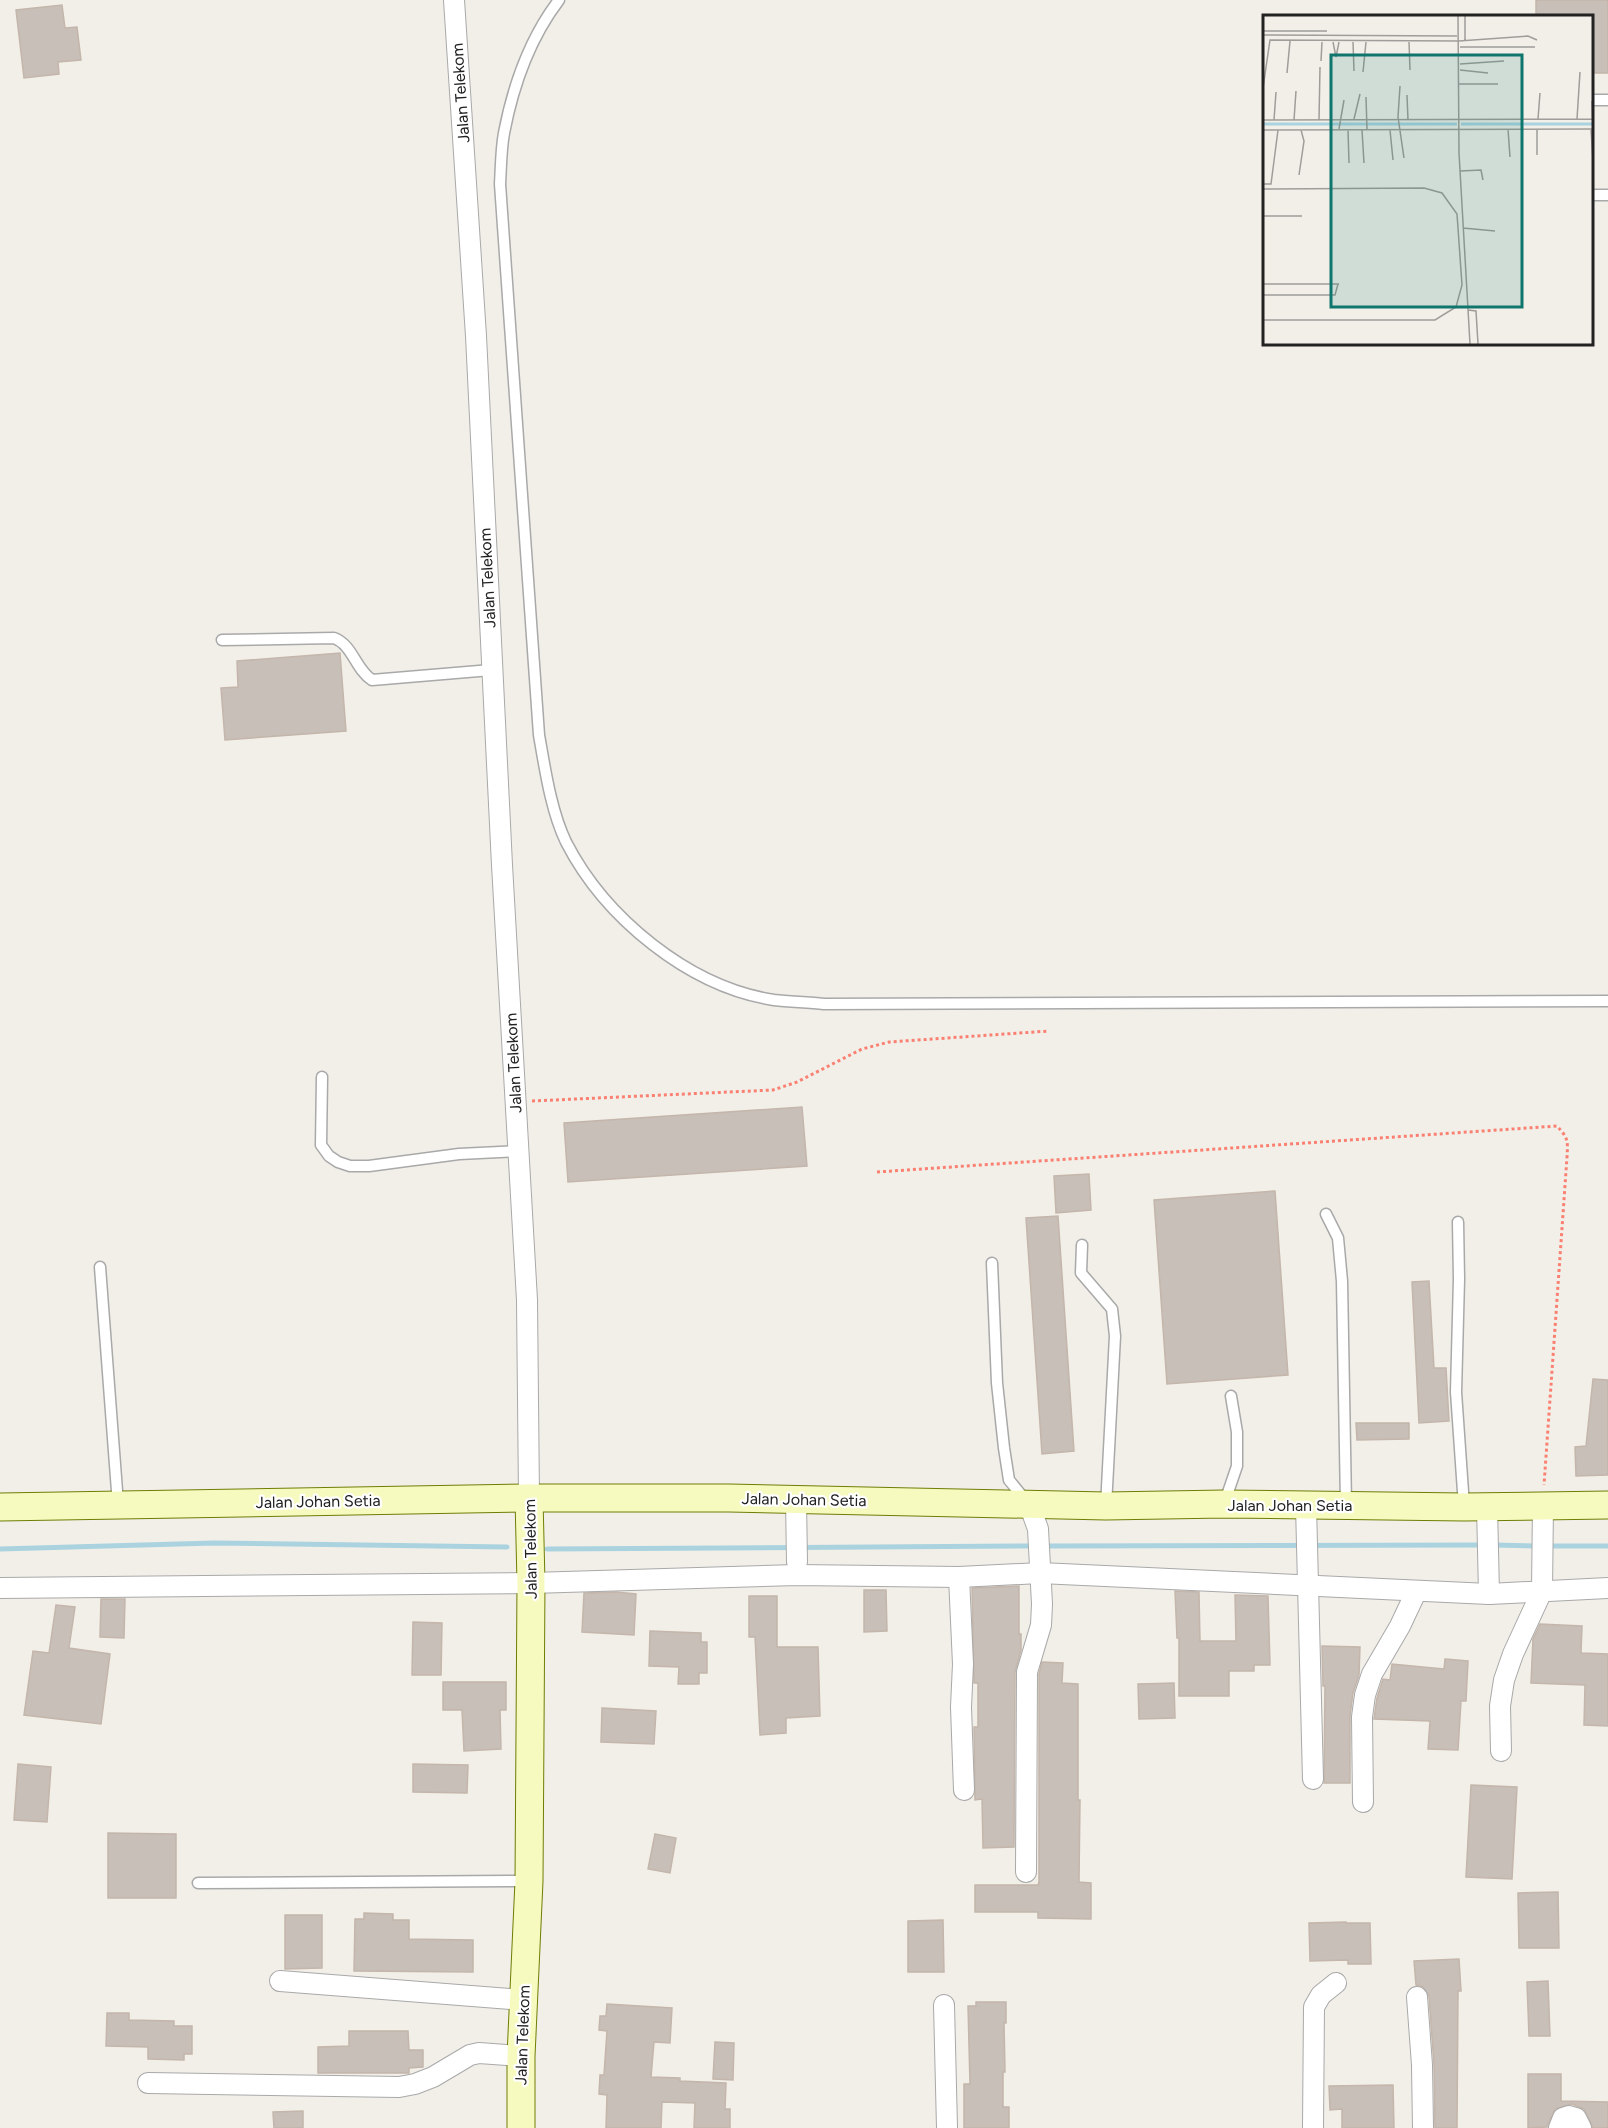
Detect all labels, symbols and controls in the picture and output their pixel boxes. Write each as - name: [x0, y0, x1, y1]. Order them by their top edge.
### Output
- inset map: [1263, 15, 1593, 345]
- street label: Jalan Telekom: [448, 42, 473, 144]
- street label: Jalan Telekom: [475, 527, 500, 629]
- street label: Jalan Telekom: [501, 1012, 526, 1114]
- street label: Jalan Johan Setia: [741, 1489, 867, 1510]
- street label: Jalan Johan Setia: [255, 1491, 381, 1512]
- street label: Jalan Johan Setia: [1228, 1496, 1352, 1515]
- street label: Jalan Telekom: [520, 1499, 541, 1599]
- street label: Jalan Telekom: [511, 1985, 534, 2085]

